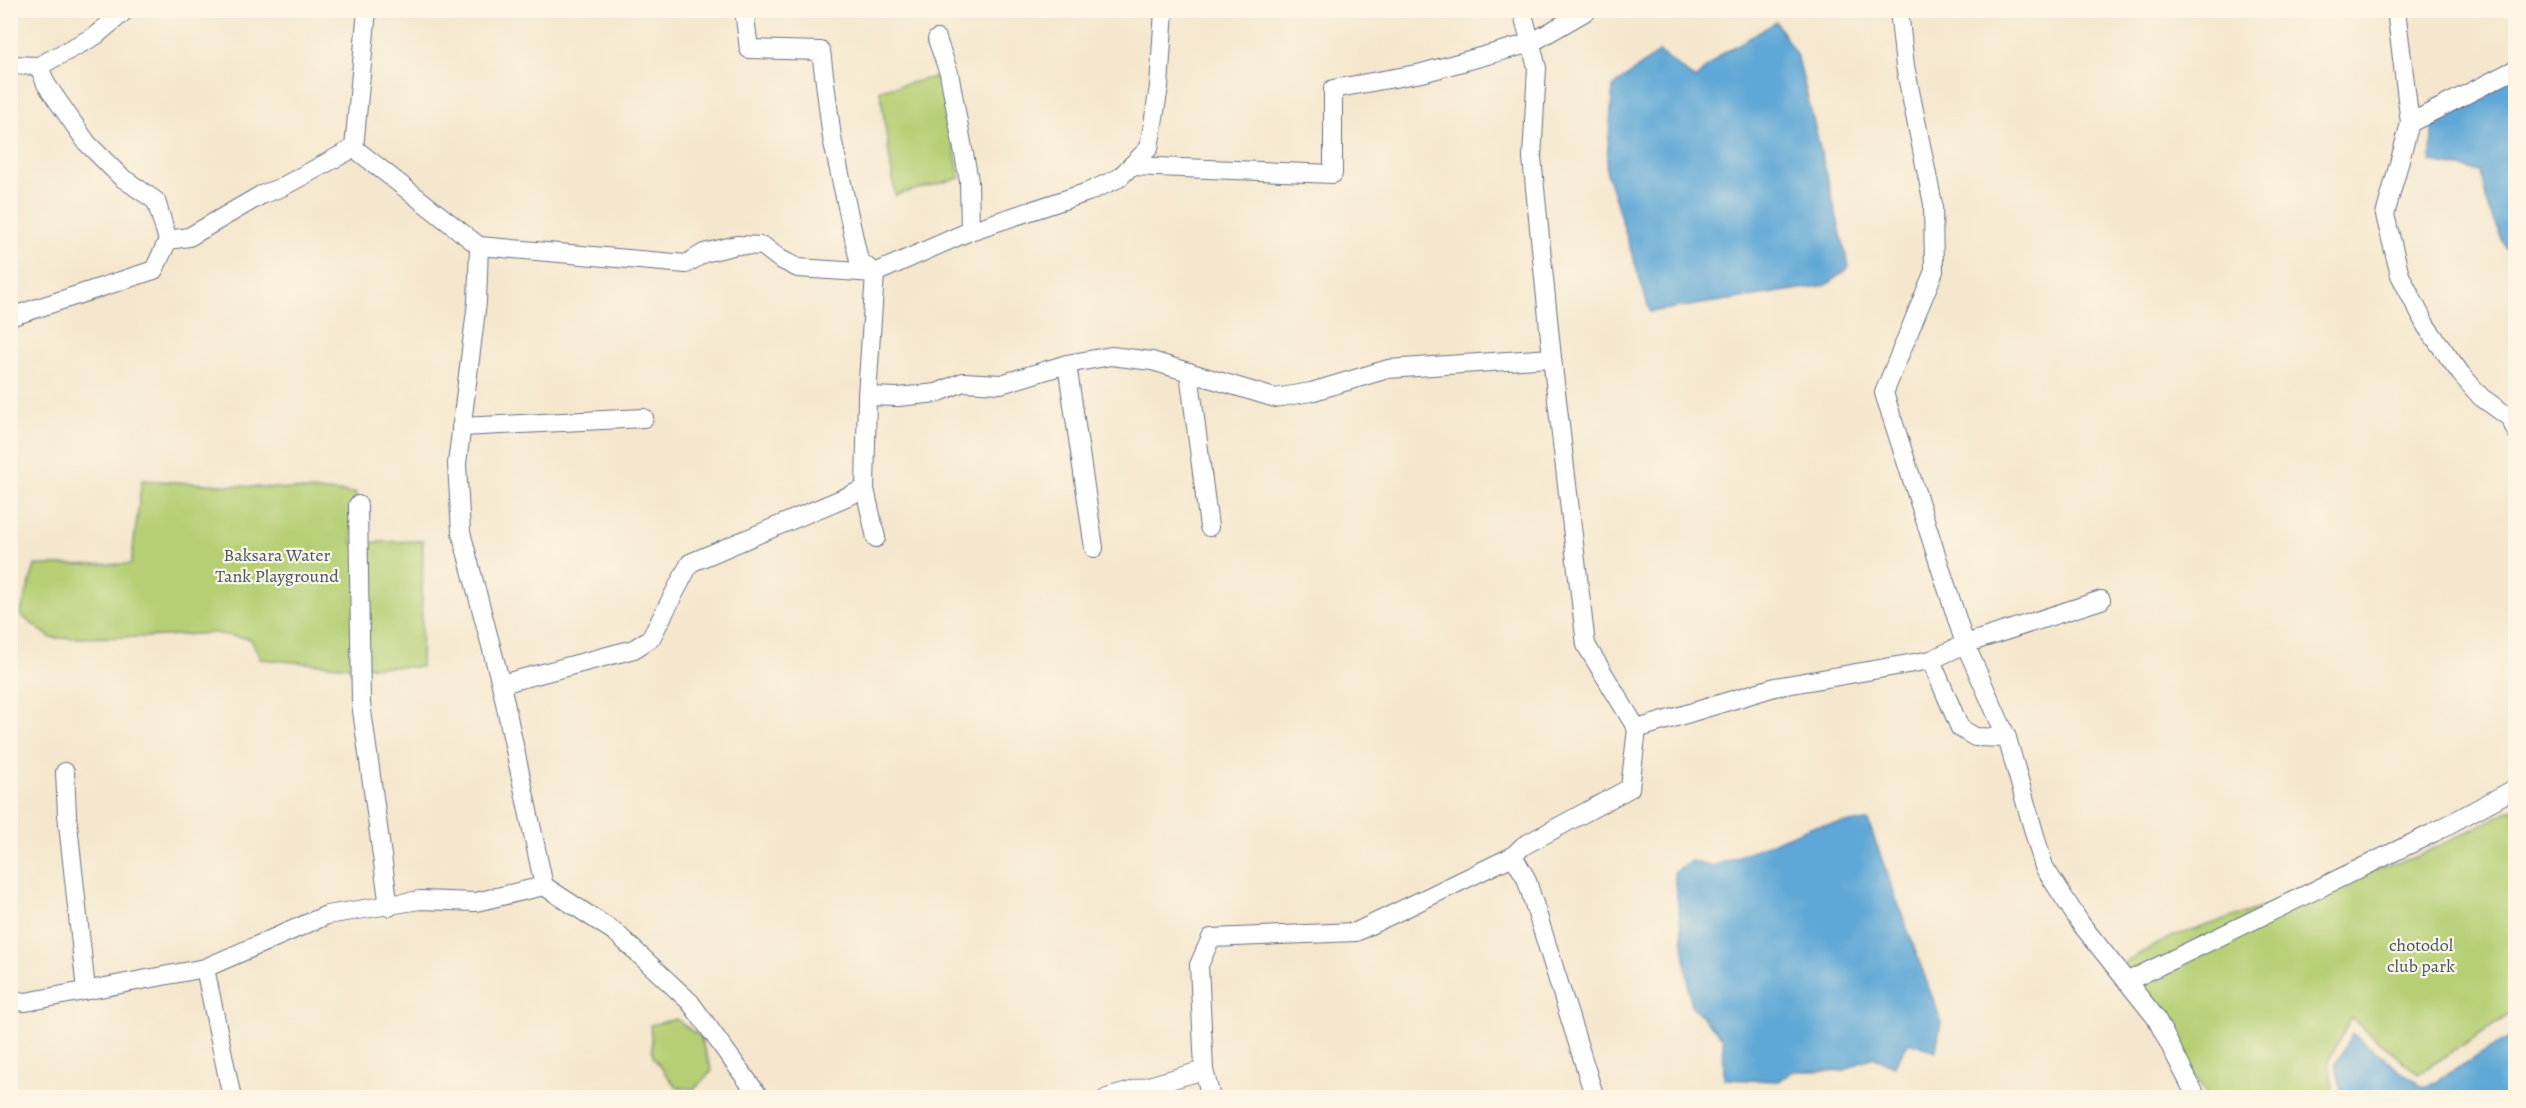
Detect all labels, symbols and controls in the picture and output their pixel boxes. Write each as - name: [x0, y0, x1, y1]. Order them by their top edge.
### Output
- park label: Baksara Water Tank Playground: [215, 543, 339, 588]
- park label: chotodol club park: [2387, 933, 2455, 978]

